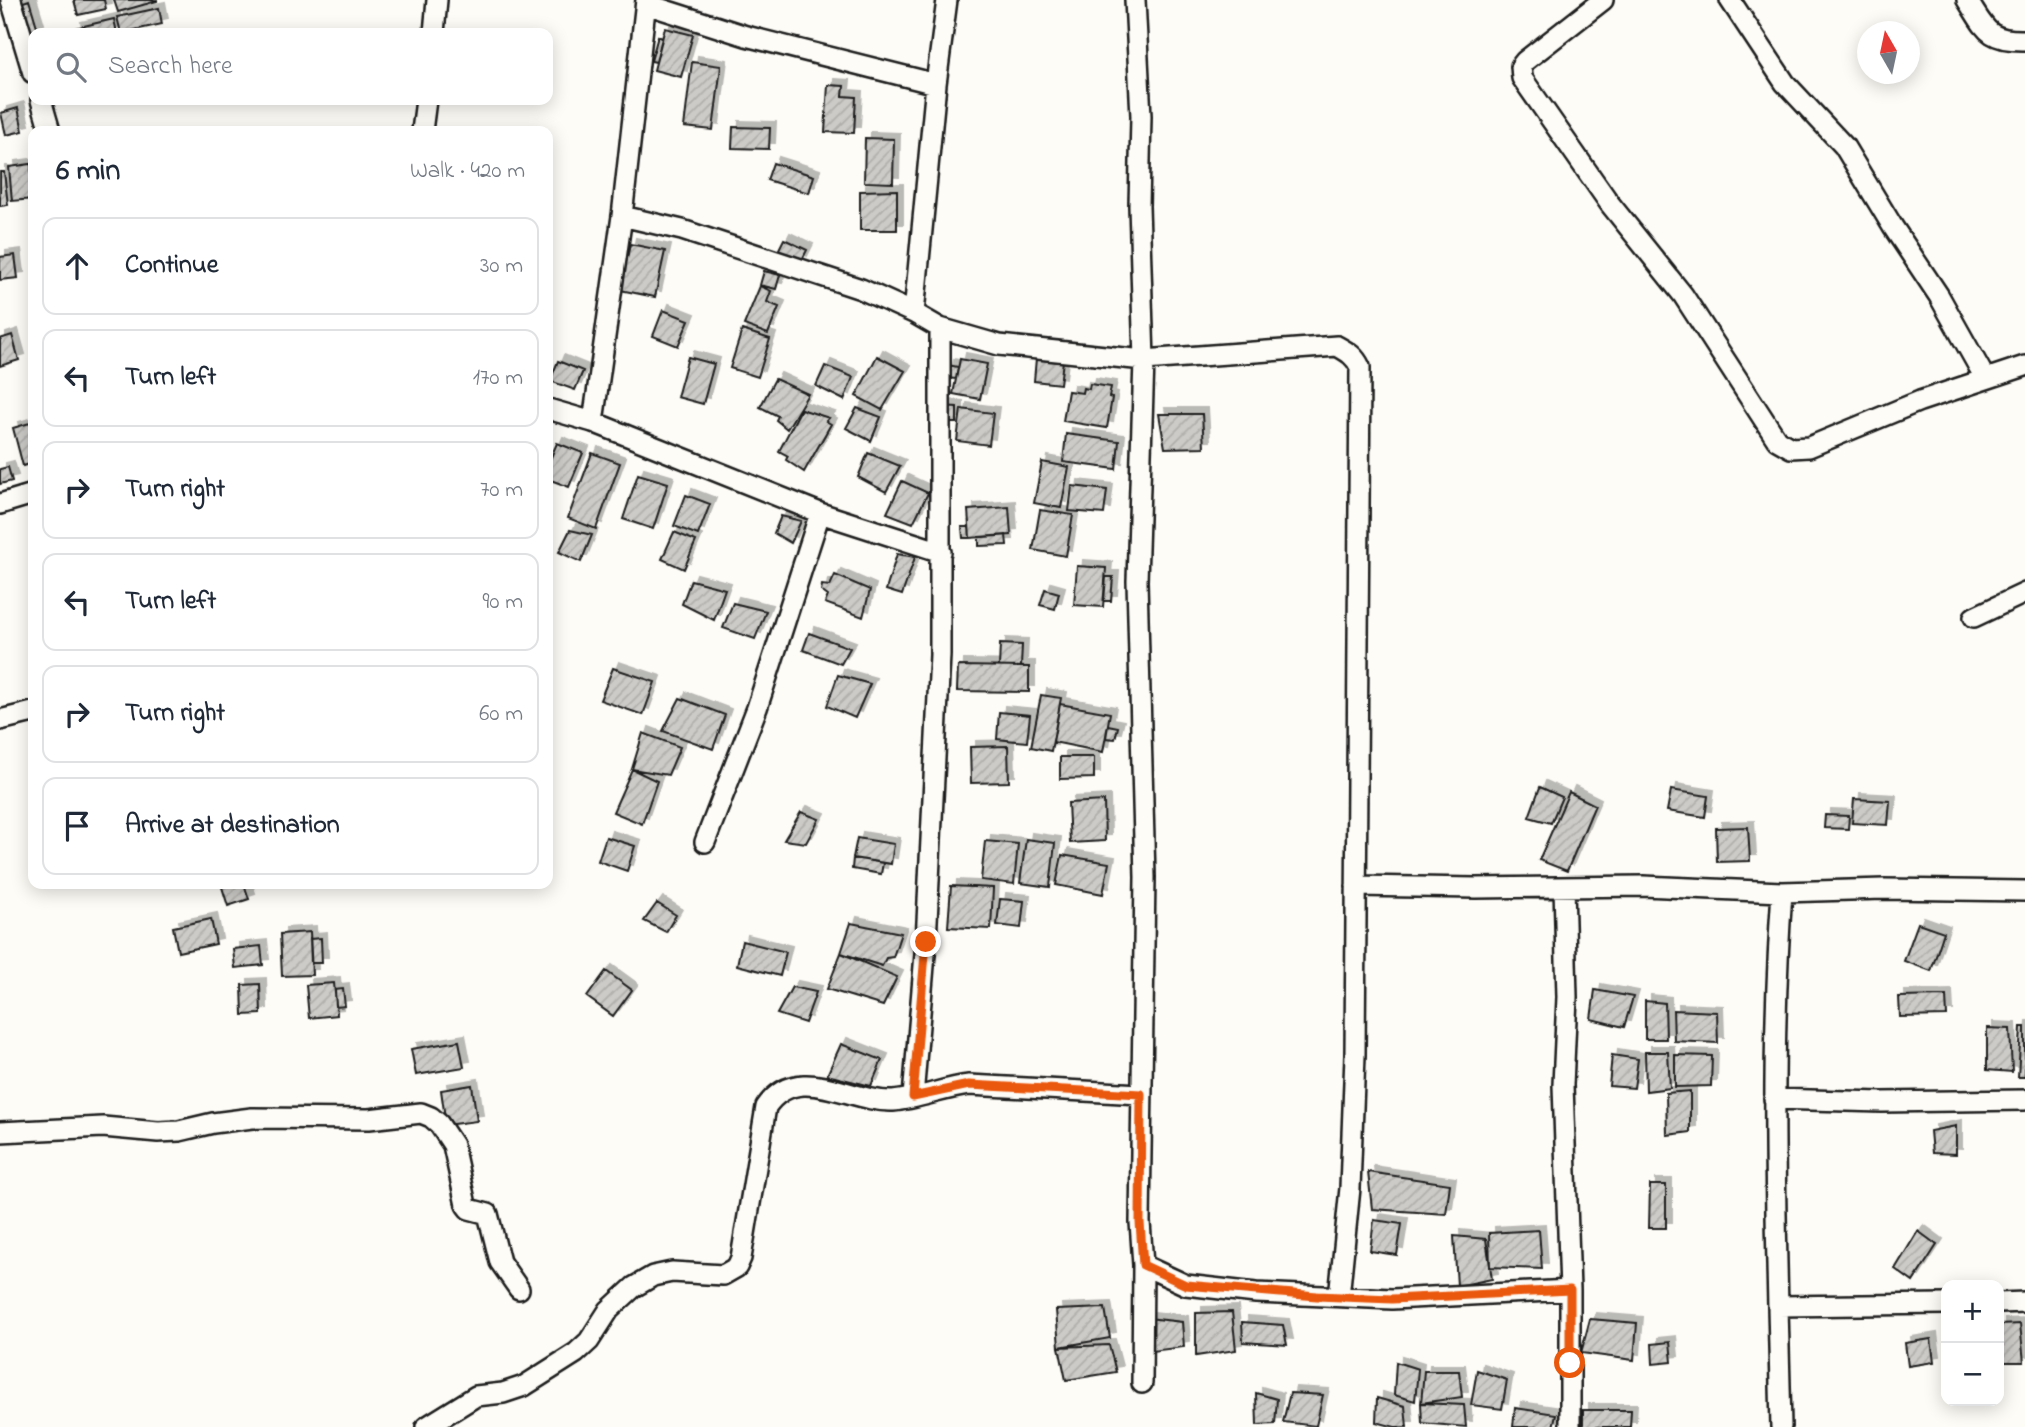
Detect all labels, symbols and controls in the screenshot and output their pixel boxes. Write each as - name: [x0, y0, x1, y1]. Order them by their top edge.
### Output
- north arrow: [1857, 21, 1920, 84]
- search box: [28, 28, 553, 105]
- icon: search: [52, 48, 90, 86]
- text: Search here: [108, 48, 233, 86]
- text: 6 min: [56, 150, 120, 194]
- text: Walk · 420 m: [410, 155, 525, 188]
- icon: ahead: [58, 247, 96, 285]
- text: Continue: [125, 247, 218, 285]
- text: 30 m: [480, 250, 523, 283]
- icon: left: [58, 359, 96, 397]
- text: Turn left: [125, 359, 216, 397]
- text: 170 m: [473, 362, 523, 395]
- icon: right: [58, 471, 96, 509]
- text: Turn right: [125, 471, 225, 509]
- text: 70 m: [480, 474, 523, 507]
- icon: left: [58, 583, 96, 621]
- text: Turn left: [125, 583, 216, 621]
- text: 90 m: [483, 586, 523, 619]
- icon: right: [58, 695, 96, 733]
- text: Turn right: [125, 695, 225, 733]
- text: 60 m: [479, 698, 523, 731]
- icon: arrive: [58, 807, 96, 845]
- text: Arrive at destination: [125, 807, 340, 845]
- route end: [910, 926, 941, 957]
- map controls: [1941, 1280, 2004, 1406]
- button: +: [1941, 1280, 2004, 1343]
- button: −: [1941, 1343, 2004, 1406]
- route start: [1554, 1347, 1585, 1378]

